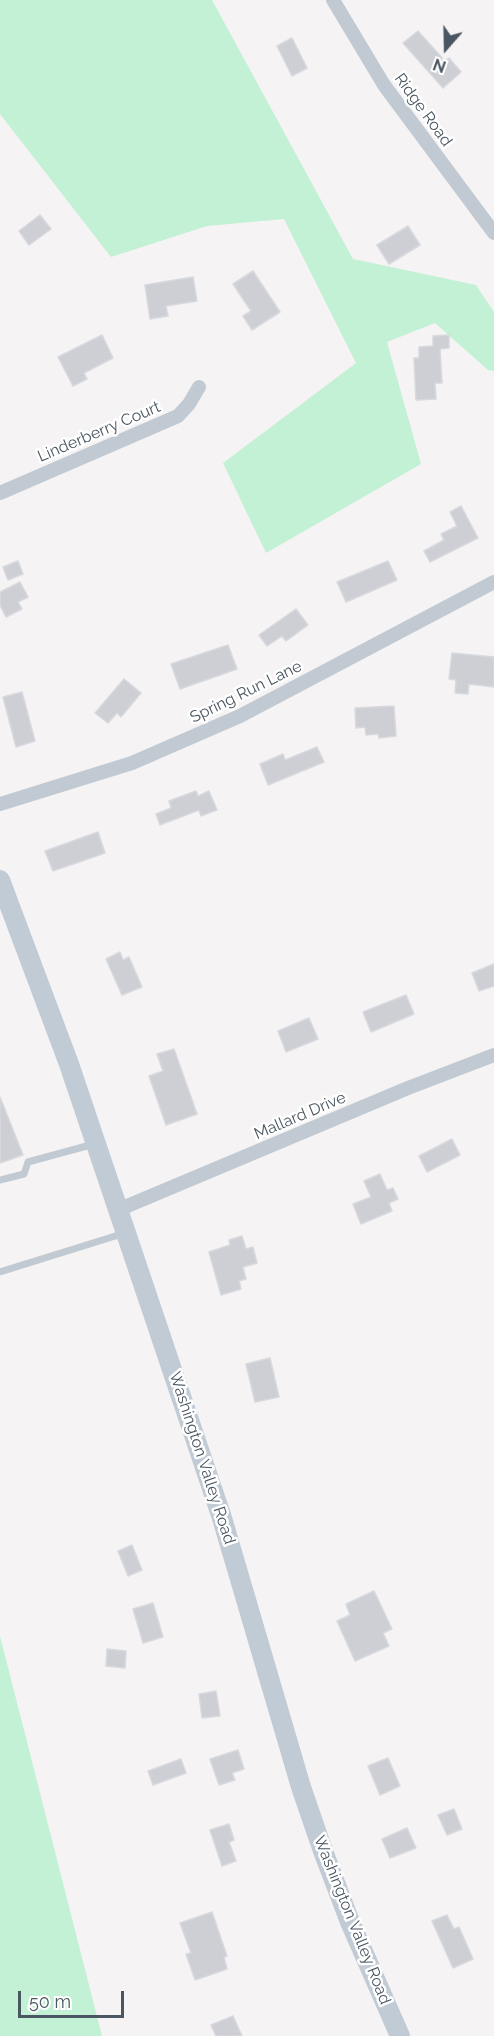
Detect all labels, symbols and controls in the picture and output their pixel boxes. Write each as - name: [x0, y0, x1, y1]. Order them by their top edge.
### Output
- north arrow: [416, 18, 476, 78]
- text: N: [431, 54, 449, 76]
- street label: Ridge Road: [390, 70, 456, 150]
- street label: Linderberry Court: [35, 398, 163, 466]
- street label: Spring Run Lane: [187, 657, 305, 727]
- street label: Mallard Drive: [251, 1088, 349, 1144]
- street label: Washington Valley Road: [165, 1369, 239, 1547]
- street label: Washington Valley Road: [309, 1833, 395, 2007]
- scale bar: [21, 1979, 128, 2017]
- text: 50 m: [29, 1991, 71, 2012]

